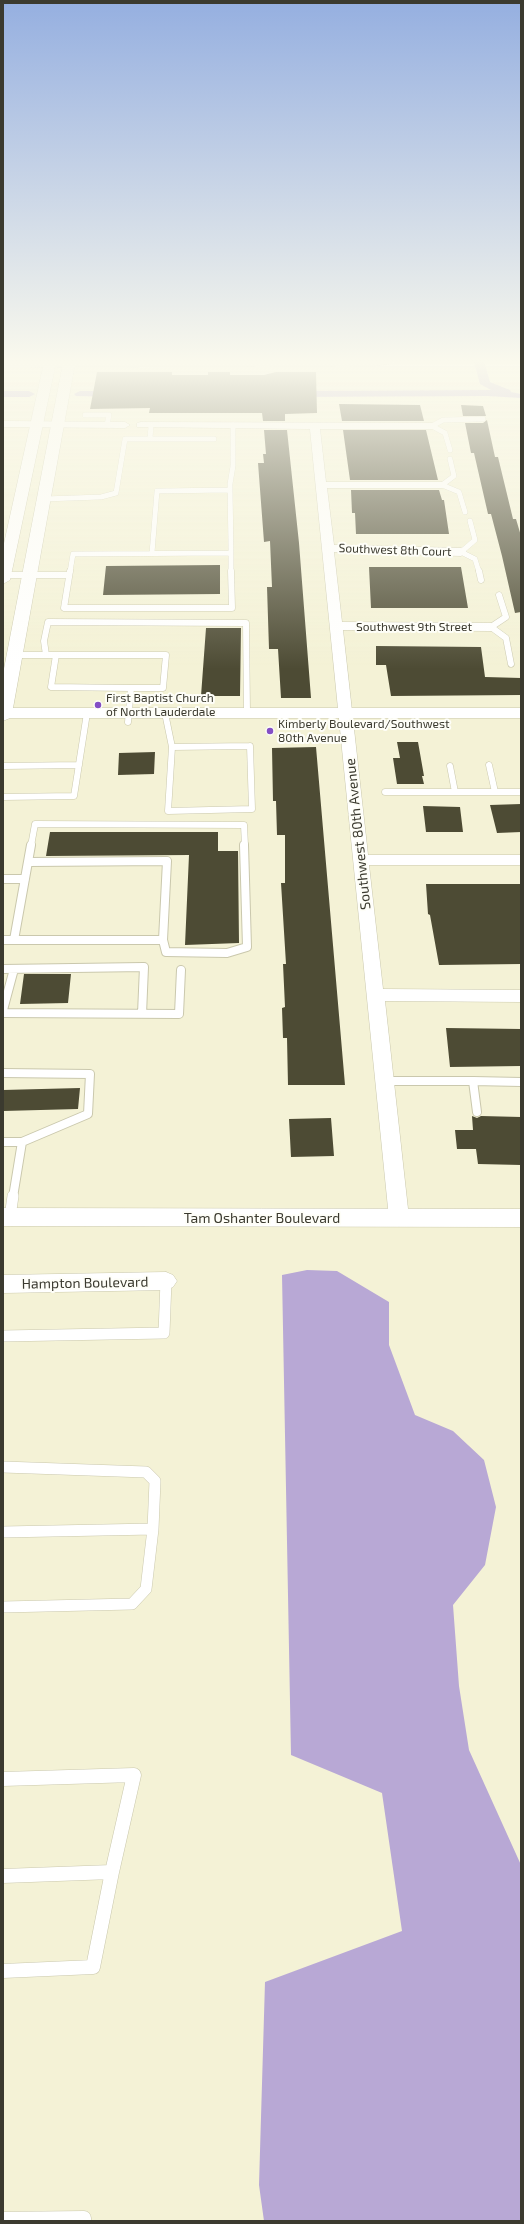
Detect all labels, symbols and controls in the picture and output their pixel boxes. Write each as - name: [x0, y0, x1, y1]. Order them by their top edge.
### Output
- street label: Southwest 8th Court: [338, 541, 452, 559]
- street label: Southwest 9th Street: [356, 620, 472, 634]
- place label: First Baptist Church of North Lauderdale: [106, 691, 215, 719]
- marker: First Baptist Church of North Lauderdale: [93, 700, 103, 710]
- place label: Kimberly Boulevard/Southwest 80th Avenue: [278, 717, 450, 745]
- marker: Kimberly Boulevard/Southwest 80th Avenue: [265, 726, 275, 736]
- street label: Southwest 80th Avenue: [342, 757, 374, 911]
- street label: Tam Oshanter Boulevard: [184, 1210, 340, 1226]
- street label: Hampton Boulevard: [21, 1273, 149, 1293]

